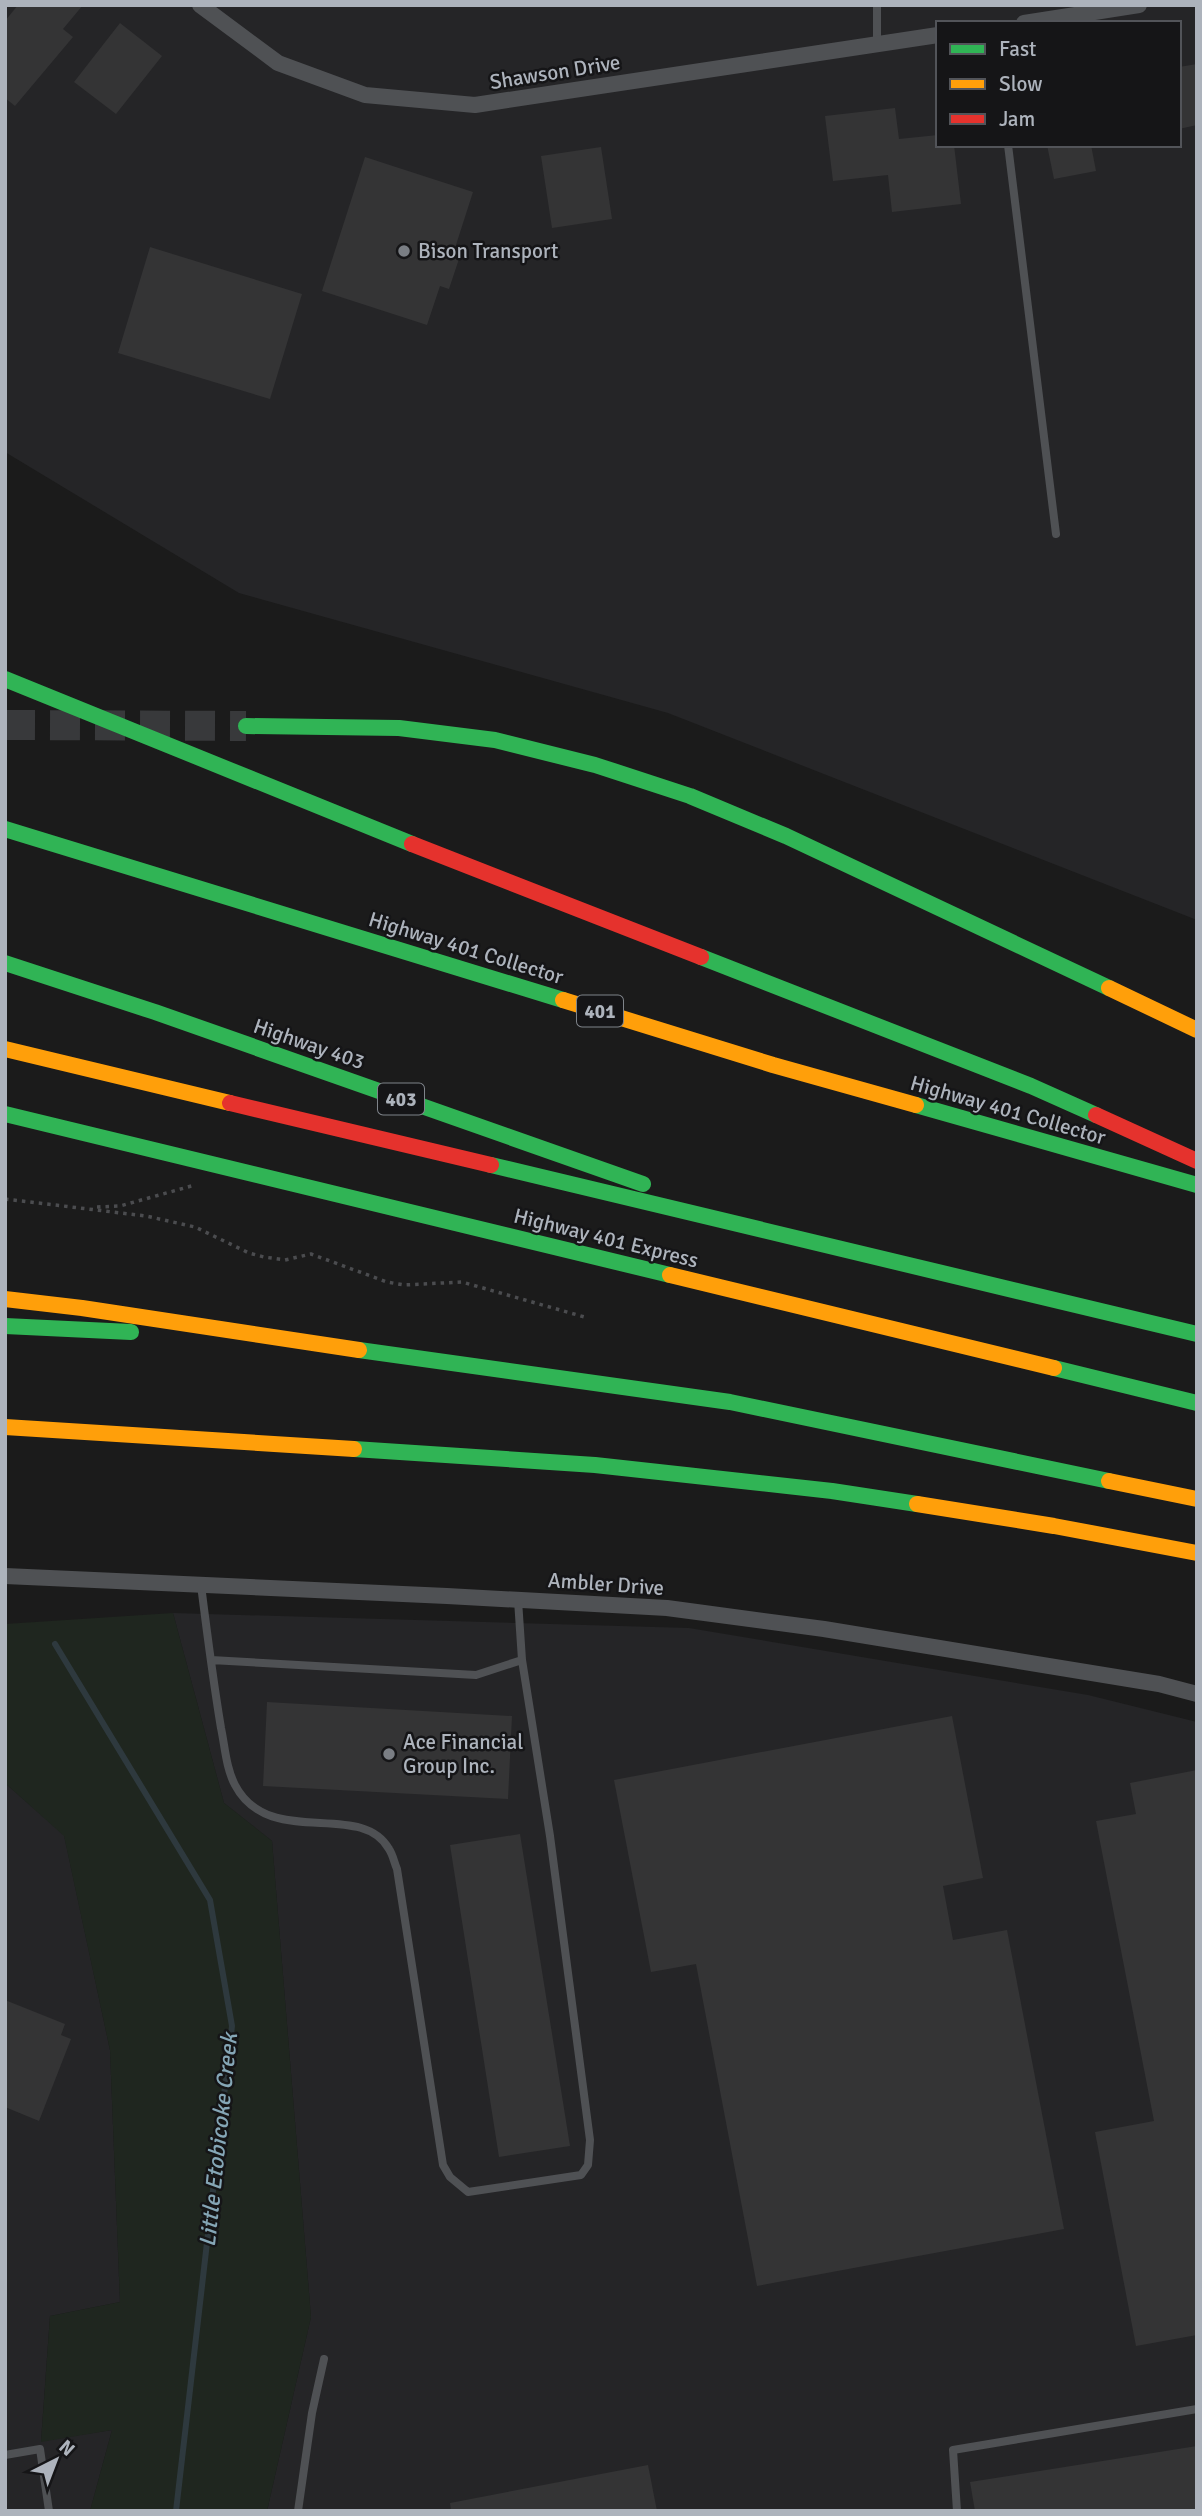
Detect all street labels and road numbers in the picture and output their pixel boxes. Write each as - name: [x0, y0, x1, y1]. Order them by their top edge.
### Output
- street label: Shawson Drive: [488, 49, 622, 95]
- street label: Highway 401 Collector: [366, 906, 567, 990]
- road number: 401: [577, 995, 623, 1026]
- street label: Highway 403: [250, 1013, 368, 1075]
- street label: Highway 401 Collector: [907, 1070, 1109, 1150]
- road number: 403: [378, 1084, 424, 1114]
- street label: Highway 401 Express: [511, 1202, 701, 1274]
- street label: Ambler Drive: [547, 1567, 665, 1601]

